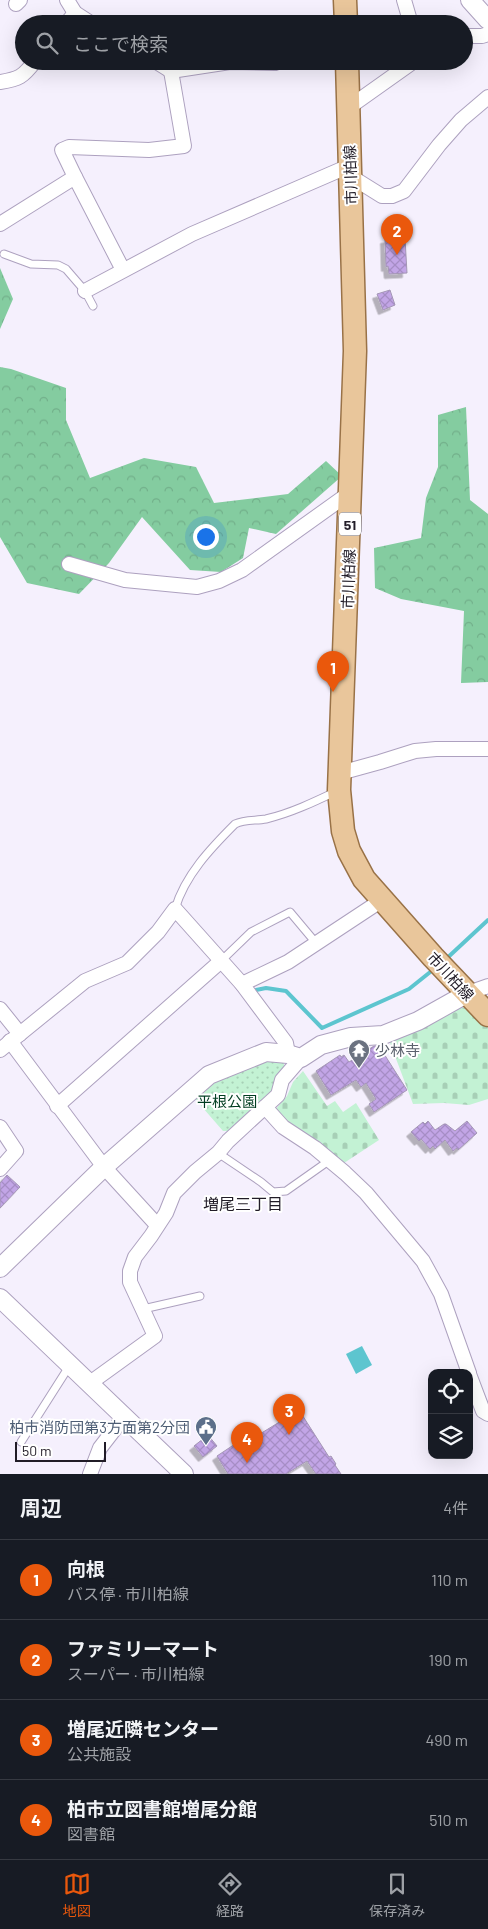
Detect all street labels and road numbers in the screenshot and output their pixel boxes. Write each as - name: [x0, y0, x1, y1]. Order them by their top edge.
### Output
- street label: 市川柏線: [340, 145, 360, 205]
- road number: 51: [339, 512, 361, 536]
- street label: 市川柏線: [338, 549, 358, 609]
- street label: 市川柏線: [424, 948, 478, 1004]

